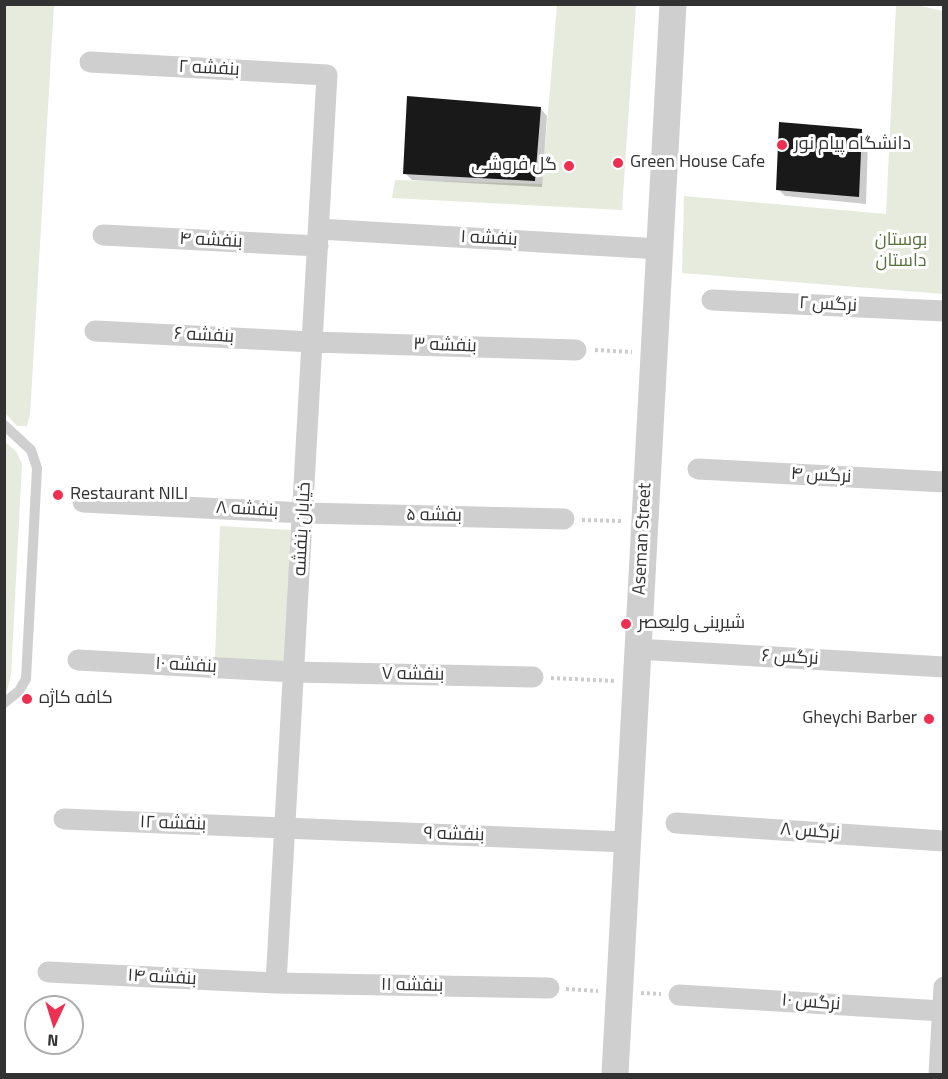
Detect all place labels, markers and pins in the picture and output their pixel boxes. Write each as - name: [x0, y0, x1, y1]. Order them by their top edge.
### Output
- place label: دانشگاه پیام نور: [794, 134, 911, 156]
- marker: دانشگاه پیام نور: [775, 138, 789, 152]
- place label: Green House Cafe: [630, 152, 765, 174]
- place label: گل فروشی: [471, 155, 557, 177]
- marker: Green House Cafe: [611, 156, 625, 170]
- marker: گل فروشی: [562, 159, 576, 173]
- place label: Restaurant NILI: [70, 484, 188, 506]
- marker: Restaurant NILI: [51, 488, 65, 502]
- place label: شیرینی ولیعصر: [638, 613, 745, 635]
- marker: شیرینی ولیعصر: [619, 617, 633, 631]
- place label: کافه کاژه: [39, 688, 113, 710]
- marker: کافه کاژه: [20, 692, 34, 706]
- place label: Gheychi Barber: [802, 708, 917, 730]
- marker: Gheychi Barber: [922, 712, 936, 726]

